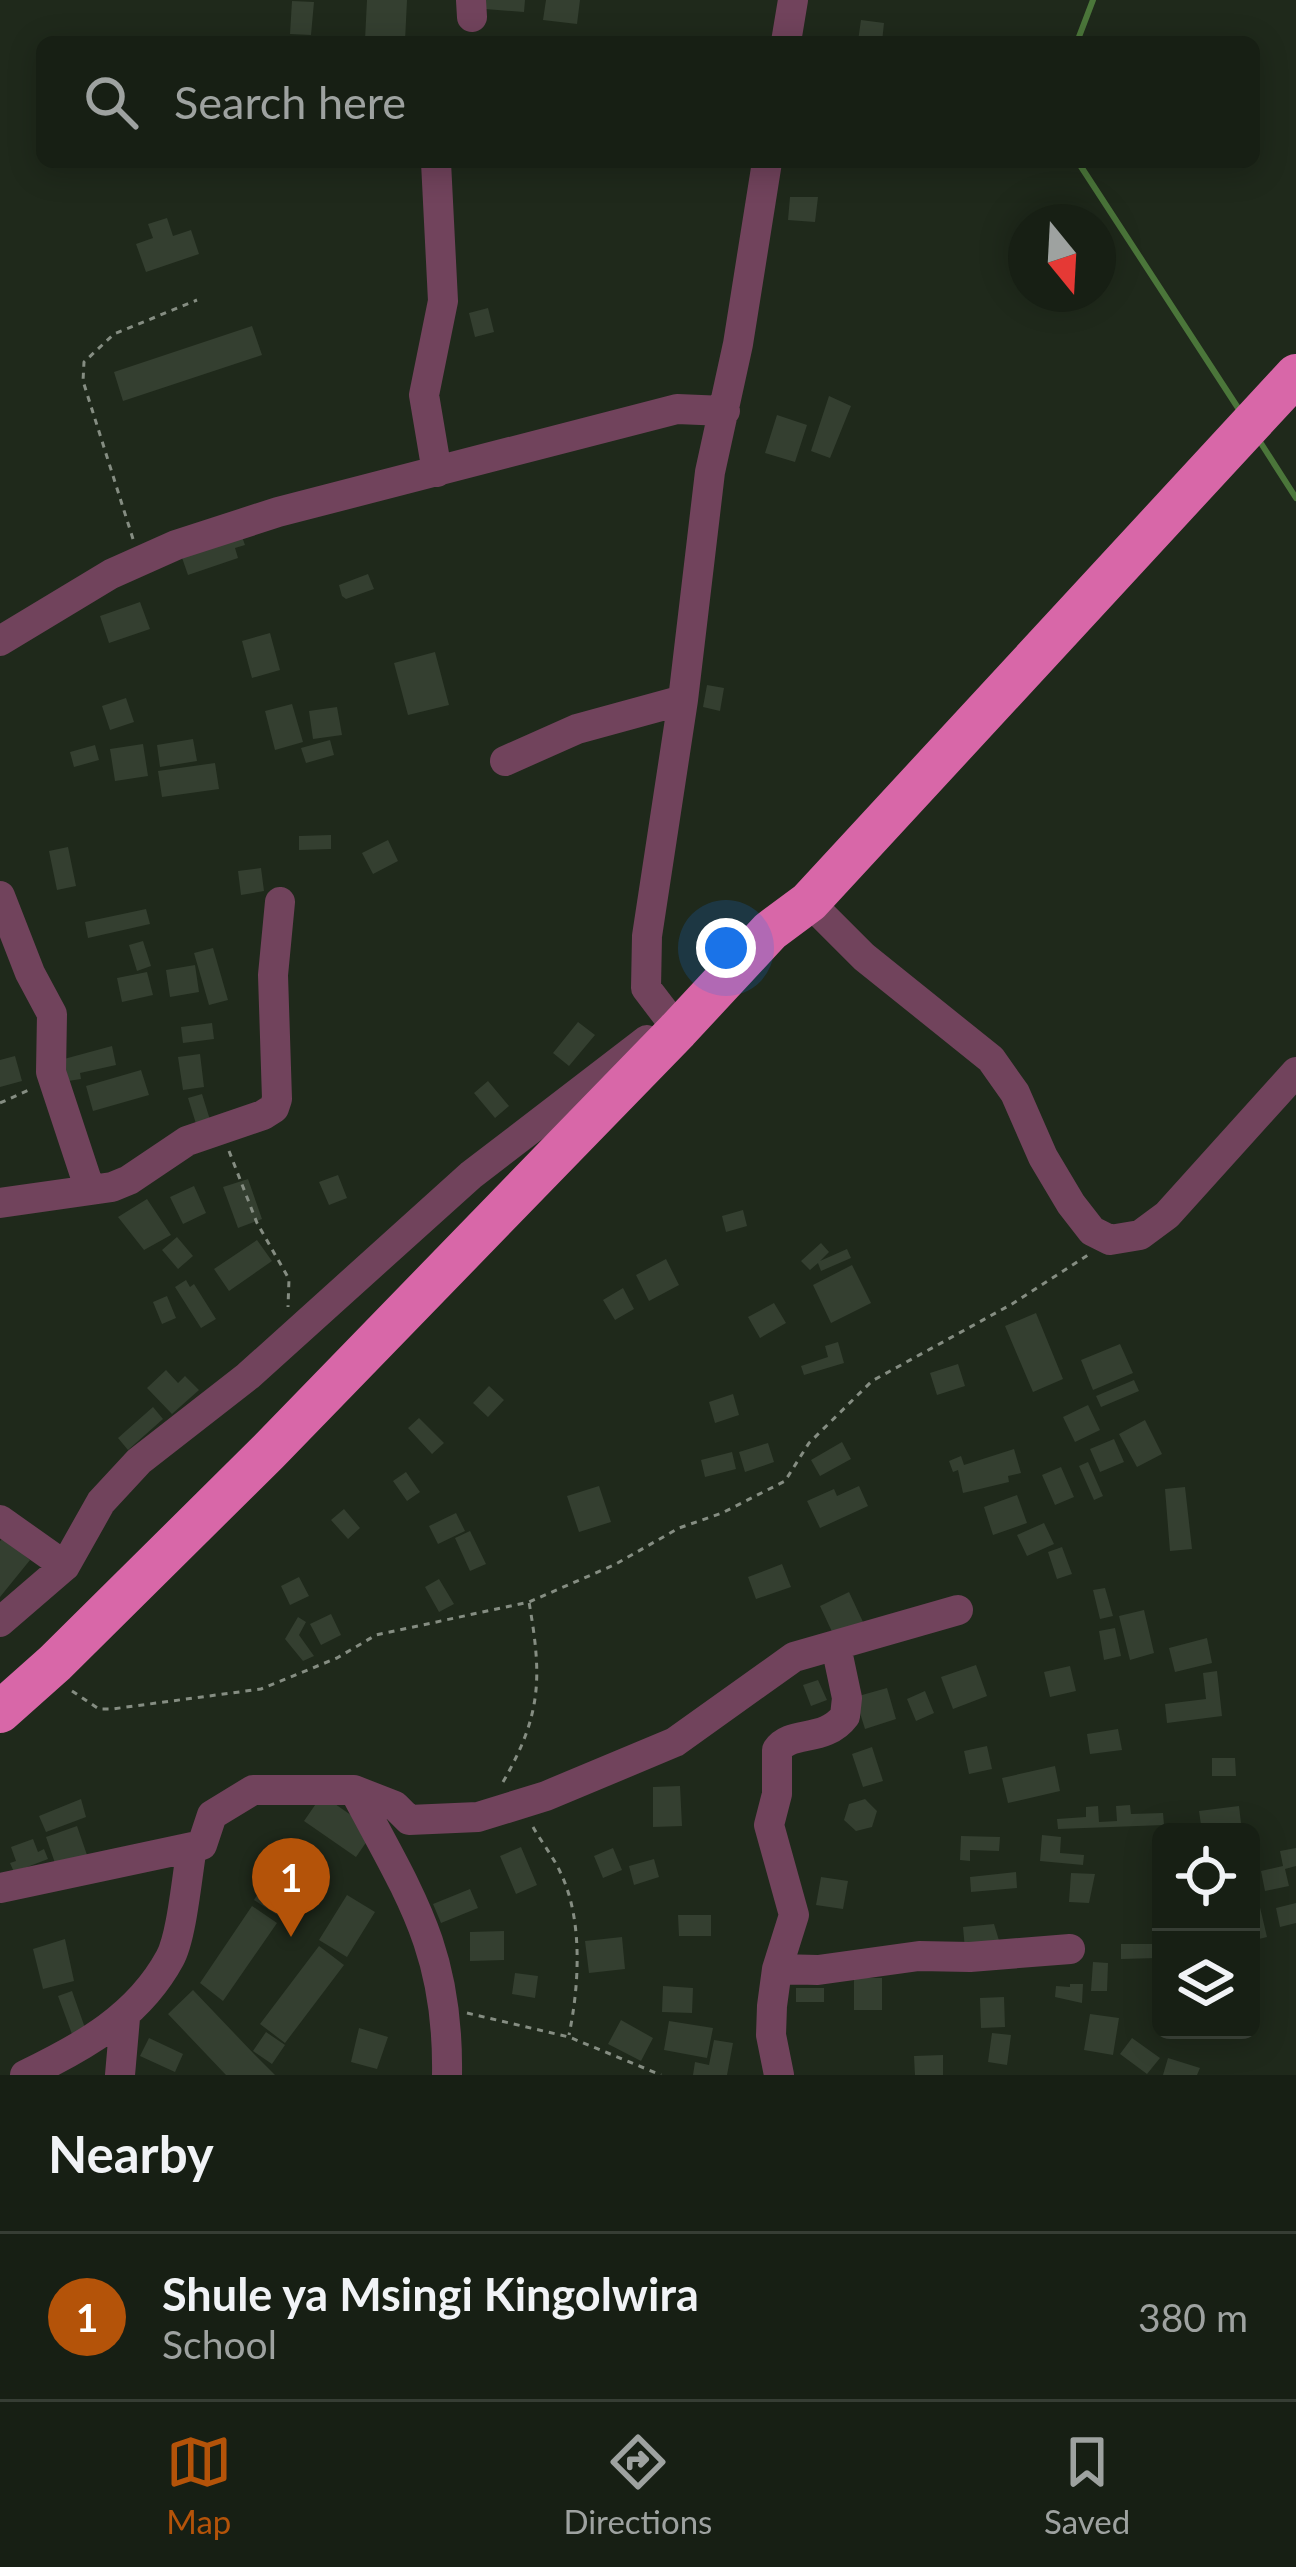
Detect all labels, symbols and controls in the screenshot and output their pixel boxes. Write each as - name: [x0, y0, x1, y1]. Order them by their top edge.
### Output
- search box: [36, 36, 1260, 168]
- icon: search: [78, 69, 144, 135]
- text: Search here: [174, 75, 406, 129]
- north arrow: [1008, 204, 1116, 312]
- your location: [696, 918, 756, 978]
- map controls: [1152, 1823, 1260, 2039]
- button: locate: [1152, 1823, 1260, 1931]
- pin: 1: [252, 1838, 330, 1937]
- button: layers: [1152, 1931, 1260, 2039]
- text: Nearby: [48, 2123, 214, 2184]
- text: Shule ya Msingi Kingolwira: [162, 2267, 699, 2321]
- text: 1: [76, 2294, 98, 2340]
- text: 380 m: [1138, 2294, 1248, 2340]
- text: School: [162, 2321, 277, 2367]
- tab: Map: [166, 2429, 232, 2541]
- tab: Directions: [563, 2429, 712, 2541]
- tab: Saved: [1044, 2429, 1130, 2541]

